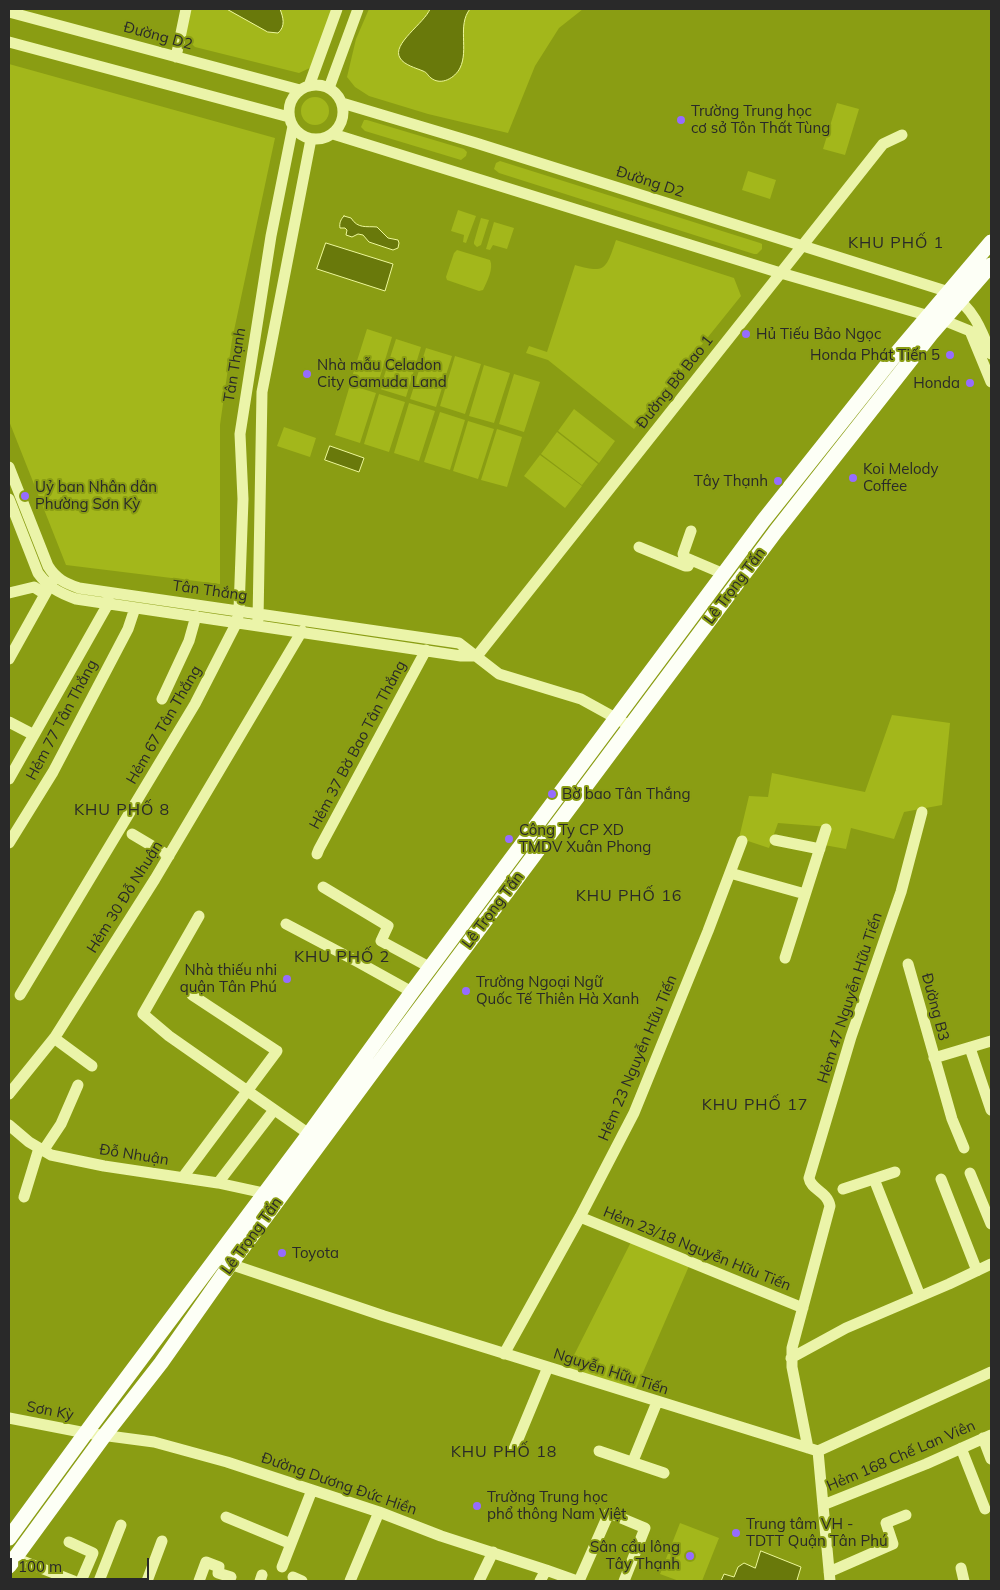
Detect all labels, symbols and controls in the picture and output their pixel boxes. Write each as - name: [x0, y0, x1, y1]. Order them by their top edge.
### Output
- street label: Đường D2: [122, 18, 194, 54]
- place label: Trường Trung học cơ sở Tôn Thất Tùng: [691, 102, 830, 137]
- marker: Trường Trung học cơ sở Tôn Thất Tùng: [675, 114, 687, 126]
- street label: Đường D2: [614, 163, 686, 201]
- district label: KHU PHỐ 1: [847, 233, 945, 253]
- place label: Hủ Tiếu Bảo Ngọc: [756, 325, 881, 343]
- street label: Tân Thạnh: [220, 326, 250, 404]
- marker: Hủ Tiếu Bảo Ngọc: [740, 328, 752, 340]
- street label: Đường Bờ Bao 1: [633, 332, 717, 432]
- place label: Honda Phát Tiến 5: [810, 346, 940, 364]
- marker: Honda Phát Tiến 5: [944, 349, 956, 361]
- place label: Nhà mẫu Celadon City Gamuda Land: [317, 356, 447, 391]
- marker: Nhà mẫu Celadon City Gamuda Land: [301, 368, 313, 380]
- place label: Honda: [913, 374, 960, 392]
- marker: Honda: [964, 377, 976, 389]
- place label: Koi Melody Coffee: [863, 460, 939, 495]
- place label: Tây Thạnh: [694, 472, 768, 490]
- marker: Koi Melody Coffee: [847, 472, 859, 484]
- marker: Tây Thạnh: [772, 475, 784, 487]
- place label: Uỷ ban Nhân dân Phường Sơn Kỳ: [35, 478, 157, 513]
- marker: Uỷ ban Nhân dân Phường Sơn Kỳ: [19, 490, 31, 502]
- street label: Lê Trọng Tấn: [701, 544, 769, 628]
- street label: Tân Thắng: [171, 577, 249, 605]
- street label: Hẻm 77 Tân Thắng: [23, 657, 101, 783]
- street label: Hẻm 37 Bờ Bao Tân Thắng: [306, 658, 410, 832]
- street label: Hẻm 67 Tân Thắng: [123, 662, 205, 788]
- place label: Bờ bao Tân Thắng: [562, 785, 691, 803]
- marker: Bờ bao Tân Thắng: [546, 788, 558, 800]
- district label: KHU PHỐ 8: [73, 800, 171, 820]
- place label: Công Ty CP XD TMDV Xuân Phong: [519, 821, 651, 856]
- marker: Công Ty CP XD TMDV Xuân Phong: [503, 833, 515, 845]
- street label: Hẻm 30 Đỗ Nhuận: [83, 838, 167, 956]
- street label: Lê Trọng Tấn: [459, 868, 527, 952]
- district label: KHU PHỐ 16: [574, 886, 684, 906]
- street label: Hẻm 47 Nguyễn Hữu Tiến: [814, 910, 886, 1086]
- district label: KHU PHỐ 2: [293, 947, 391, 967]
- place label: Nhà thiếu nhi quận Tân Phú: [180, 961, 277, 996]
- street label: Đường B3: [917, 971, 953, 1043]
- street label: Hẻm 23 Nguyễn Hữu Tiến: [595, 972, 681, 1144]
- marker: Nhà thiếu nhi quận Tân Phú: [281, 973, 293, 985]
- place label: Trường Ngoại Ngữ Quốc Tế Thiên Hà Xanh: [476, 973, 639, 1008]
- marker: Trường Ngoại Ngữ Quốc Tế Thiên Hà Xanh: [460, 985, 472, 997]
- district label: KHU PHỐ 17: [700, 1095, 810, 1115]
- street label: Đỗ Nhuận: [98, 1141, 170, 1169]
- street label: Lê Trọng Tấn: [218, 1194, 286, 1278]
- street label: Hẻm 23/18 Nguyễn Hữu Tiến: [601, 1203, 793, 1295]
- place label: Toyota: [292, 1244, 339, 1262]
- marker: Toyota: [276, 1247, 288, 1259]
- street label: Nguyễn Hữu Tiến: [551, 1345, 671, 1399]
- street label: Sơn Kỳ: [25, 1398, 75, 1424]
- street label: Hẻm 168 Chế Lan Viên: [824, 1417, 978, 1495]
- district label: KHU PHỐ 18: [449, 1442, 559, 1462]
- street label: Đường Dương Đức Hiền: [259, 1449, 419, 1519]
- place label: Trường Trung học phổ thông Nam Việt: [487, 1488, 626, 1523]
- marker: Trường Trung học phổ thông Nam Việt: [471, 1500, 483, 1512]
- place label: Trung tâm VH - TDTT Quận Tân Phú: [746, 1515, 888, 1550]
- marker: Trung tâm VH - TDTT Quận Tân Phú: [730, 1527, 742, 1539]
- place label: Sân cầu lông Tây Thạnh: [590, 1538, 680, 1573]
- scale bar: [12, 1548, 151, 1580]
- marker: Sân cầu lông Tây Thạnh: [684, 1550, 696, 1562]
- text: 100 m: [18, 1557, 62, 1576]

